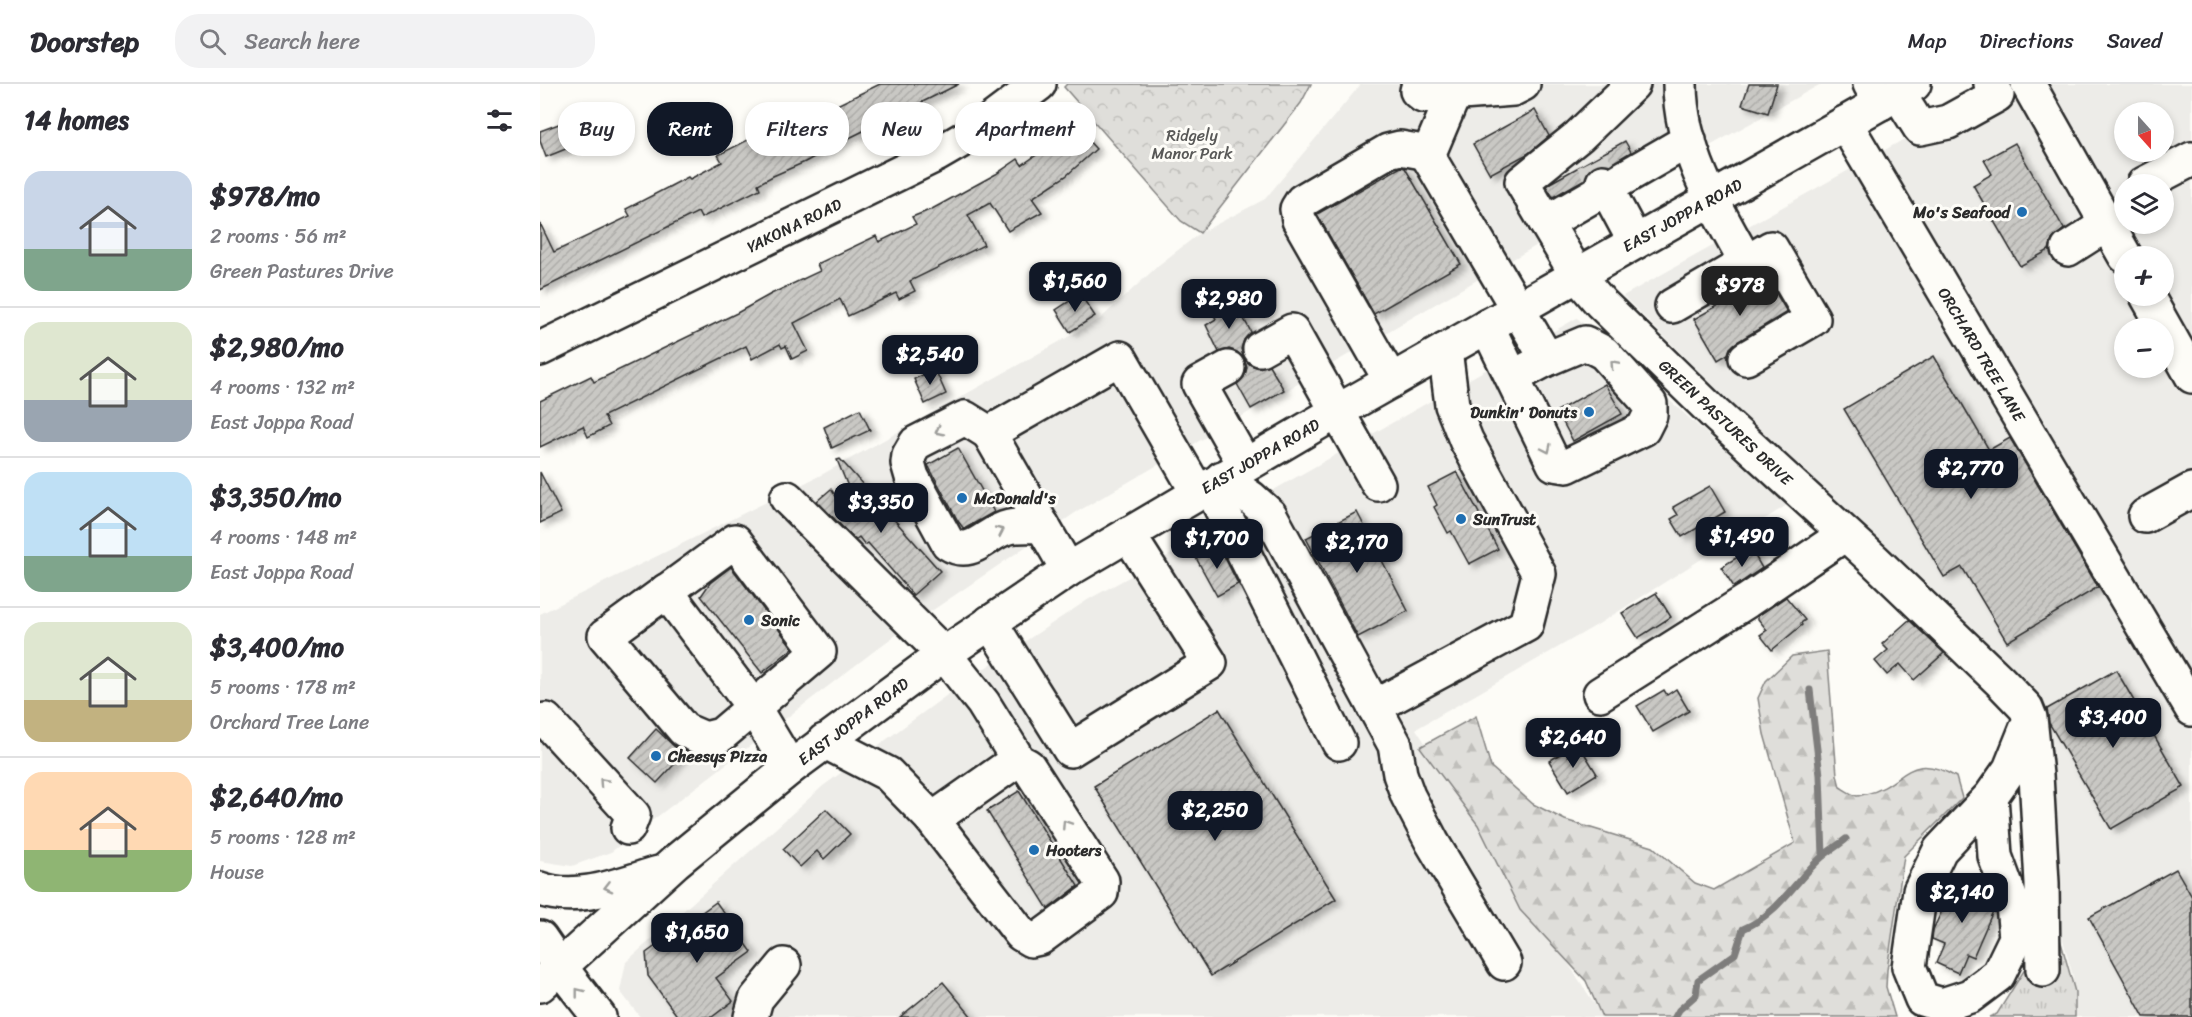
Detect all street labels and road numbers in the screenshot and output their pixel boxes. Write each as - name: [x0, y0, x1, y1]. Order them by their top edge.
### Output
- street label: EAST JOPPA ROAD: [1617, 170, 1748, 260]
- street label: YAKONA ROAD: [742, 190, 847, 261]
- street label: ORCHARD TREE LANE: [1930, 281, 2034, 428]
- street label: GREEN PASTURES DRIVE: [1652, 352, 1801, 494]
- street label: EAST JOPPA ROAD: [1195, 410, 1326, 502]
- street label: EAST JOPPA ROAD: [791, 669, 916, 773]

